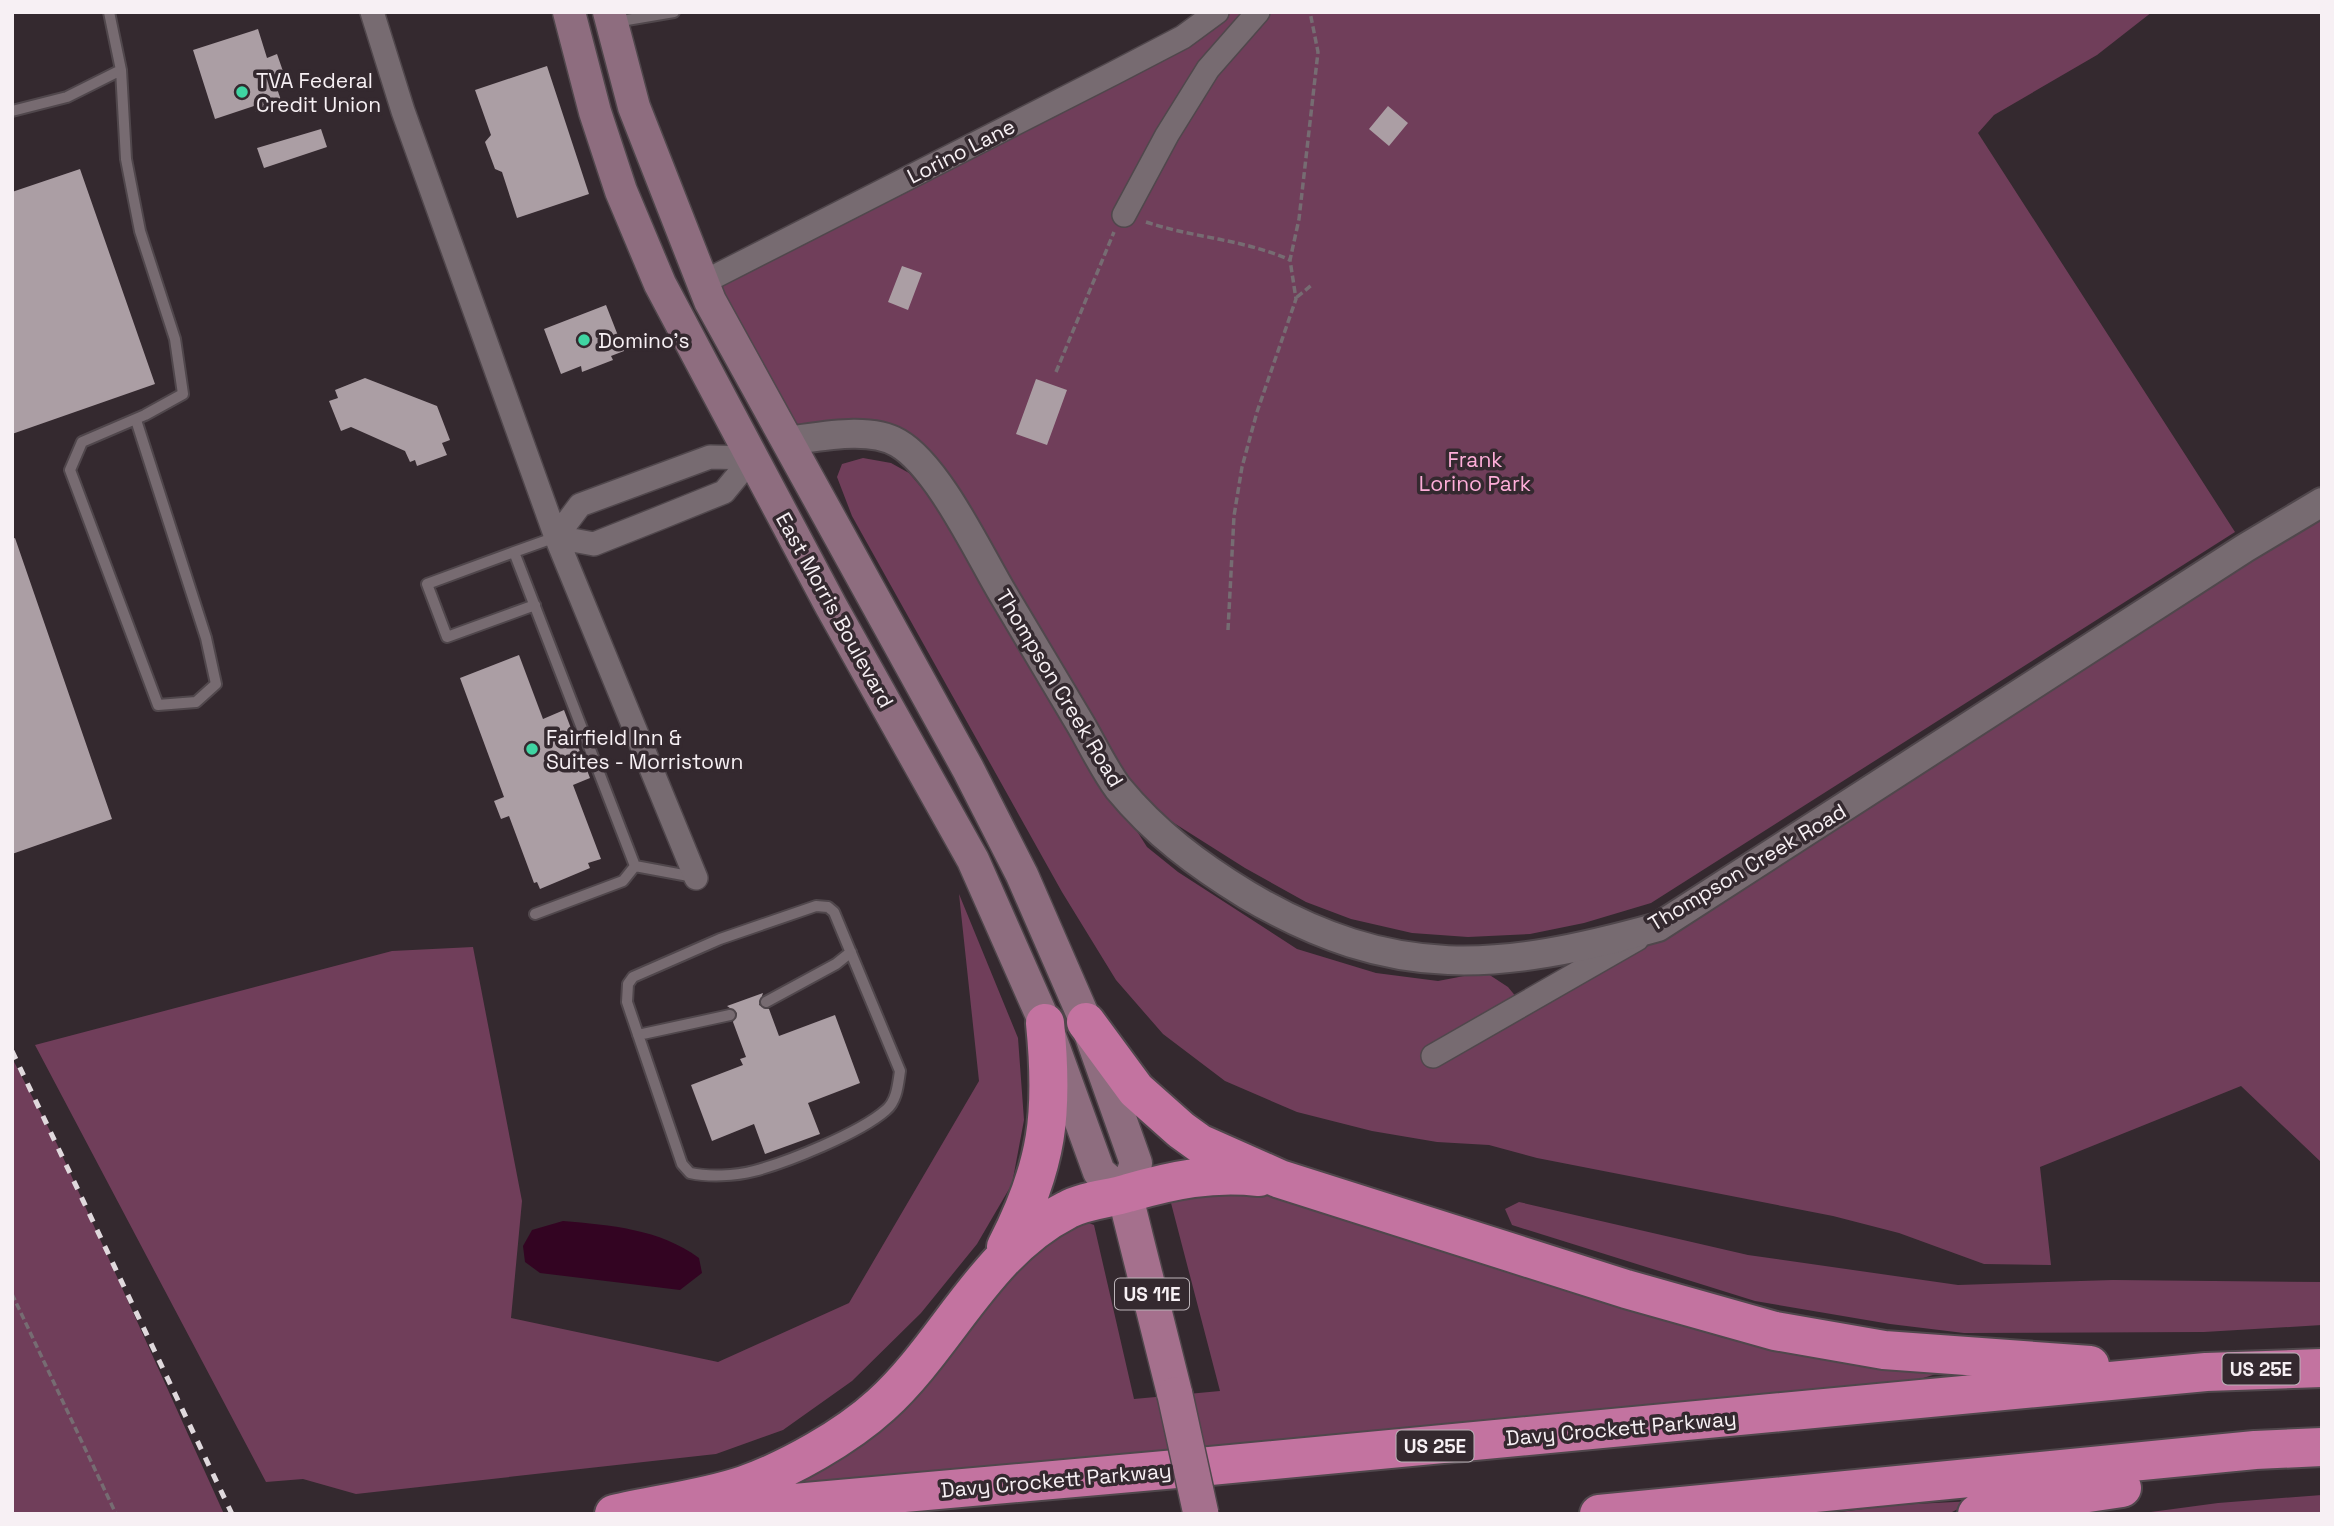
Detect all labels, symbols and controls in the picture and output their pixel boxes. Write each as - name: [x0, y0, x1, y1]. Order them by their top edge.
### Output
- place label: TVA Federal Credit Union: [256, 67, 381, 118]
- marker: TVA Federal Credit Union: [234, 84, 250, 100]
- street label: Lorino Lane: [903, 112, 1019, 190]
- place label: Domino's: [598, 327, 690, 354]
- marker: Domino's: [576, 332, 592, 348]
- park label: Frank Lorino Park: [1419, 446, 1531, 497]
- street label: East Morris Boulevard: [770, 508, 900, 712]
- street label: Thompson Creek Road: [990, 584, 1130, 792]
- place label: Fairfield Inn & Suites - Morristown: [546, 724, 744, 775]
- marker: Fairfield Inn & Suites - Morristown: [524, 741, 540, 757]
- street label: Thompson Creek Road: [1643, 797, 1851, 937]
- road number: US 11E: [1115, 1278, 1189, 1310]
- road number: US 25E: [2222, 1354, 2300, 1385]
- street label: Davy Crockett Parkway: [1504, 1404, 1738, 1452]
- road number: US 25E: [1396, 1430, 1474, 1462]
- street label: Davy Crockett Parkway: [939, 1456, 1173, 1504]

